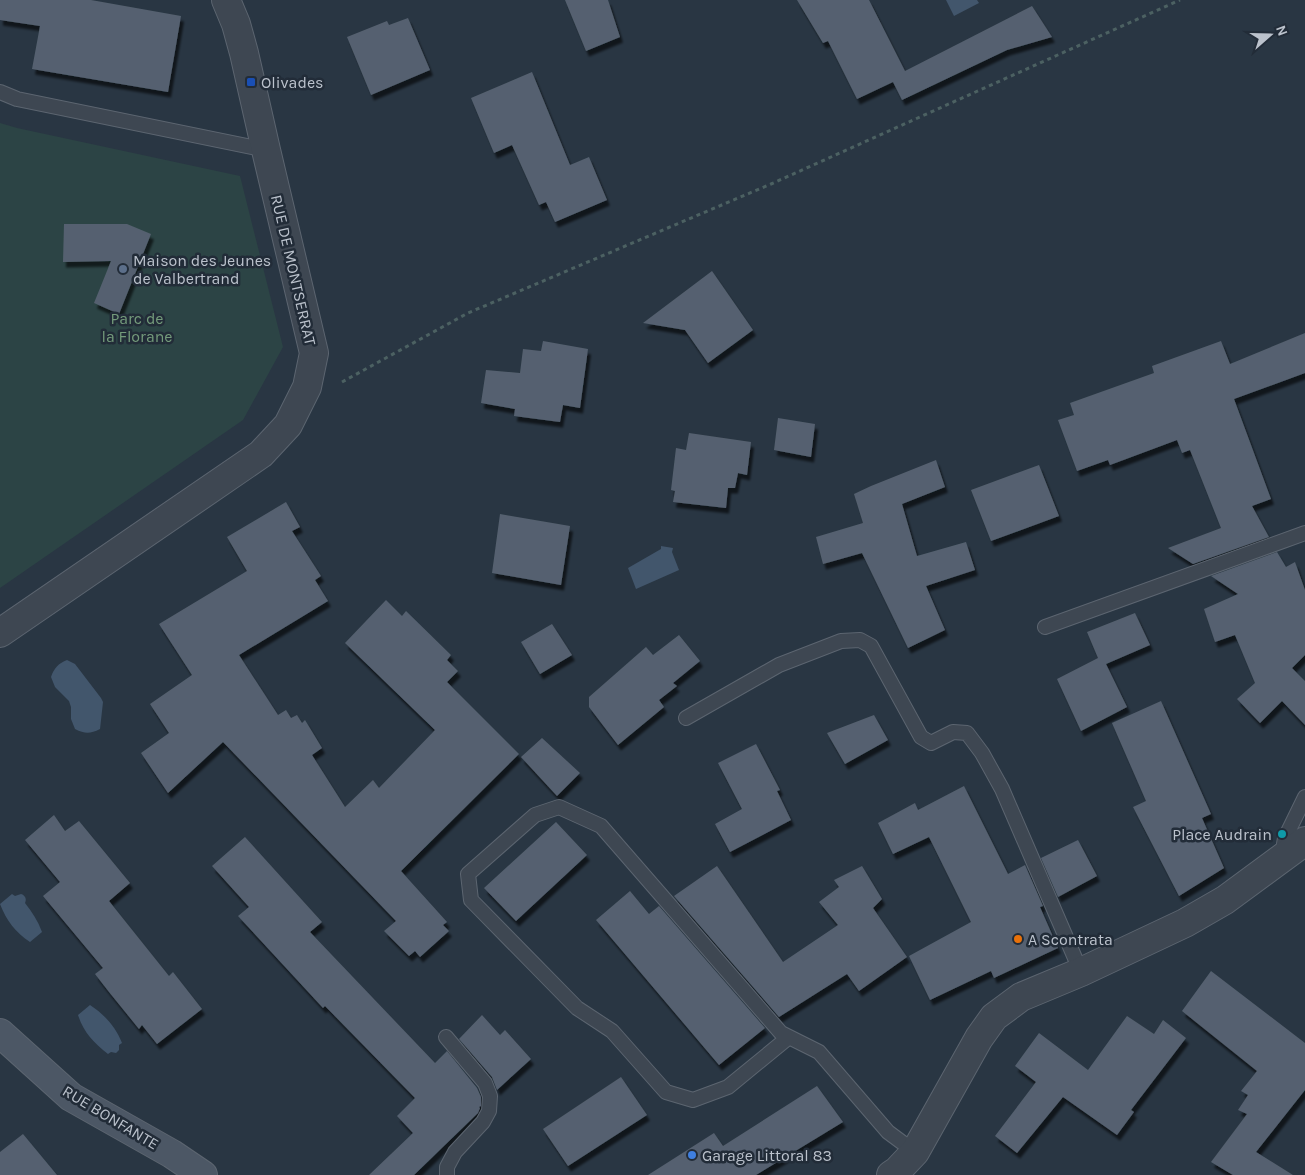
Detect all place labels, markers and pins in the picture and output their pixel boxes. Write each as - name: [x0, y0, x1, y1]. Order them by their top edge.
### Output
- place label: Olivades: [261, 73, 324, 92]
- marker: Olivades: [245, 76, 257, 88]
- place label: Maison des Jeunes de Valbertrand: [133, 251, 271, 288]
- marker: Maison des Jeunes de Valbertrand: [117, 263, 129, 275]
- place label: Place Audrain: [1172, 825, 1272, 844]
- marker: Place Audrain: [1276, 828, 1288, 840]
- place label: A Scontrata: [1028, 930, 1113, 949]
- marker: A Scontrata: [1012, 933, 1024, 945]
- place label: Garage Littoral 83: [702, 1146, 832, 1165]
- marker: Garage Littoral 83: [686, 1149, 698, 1161]

